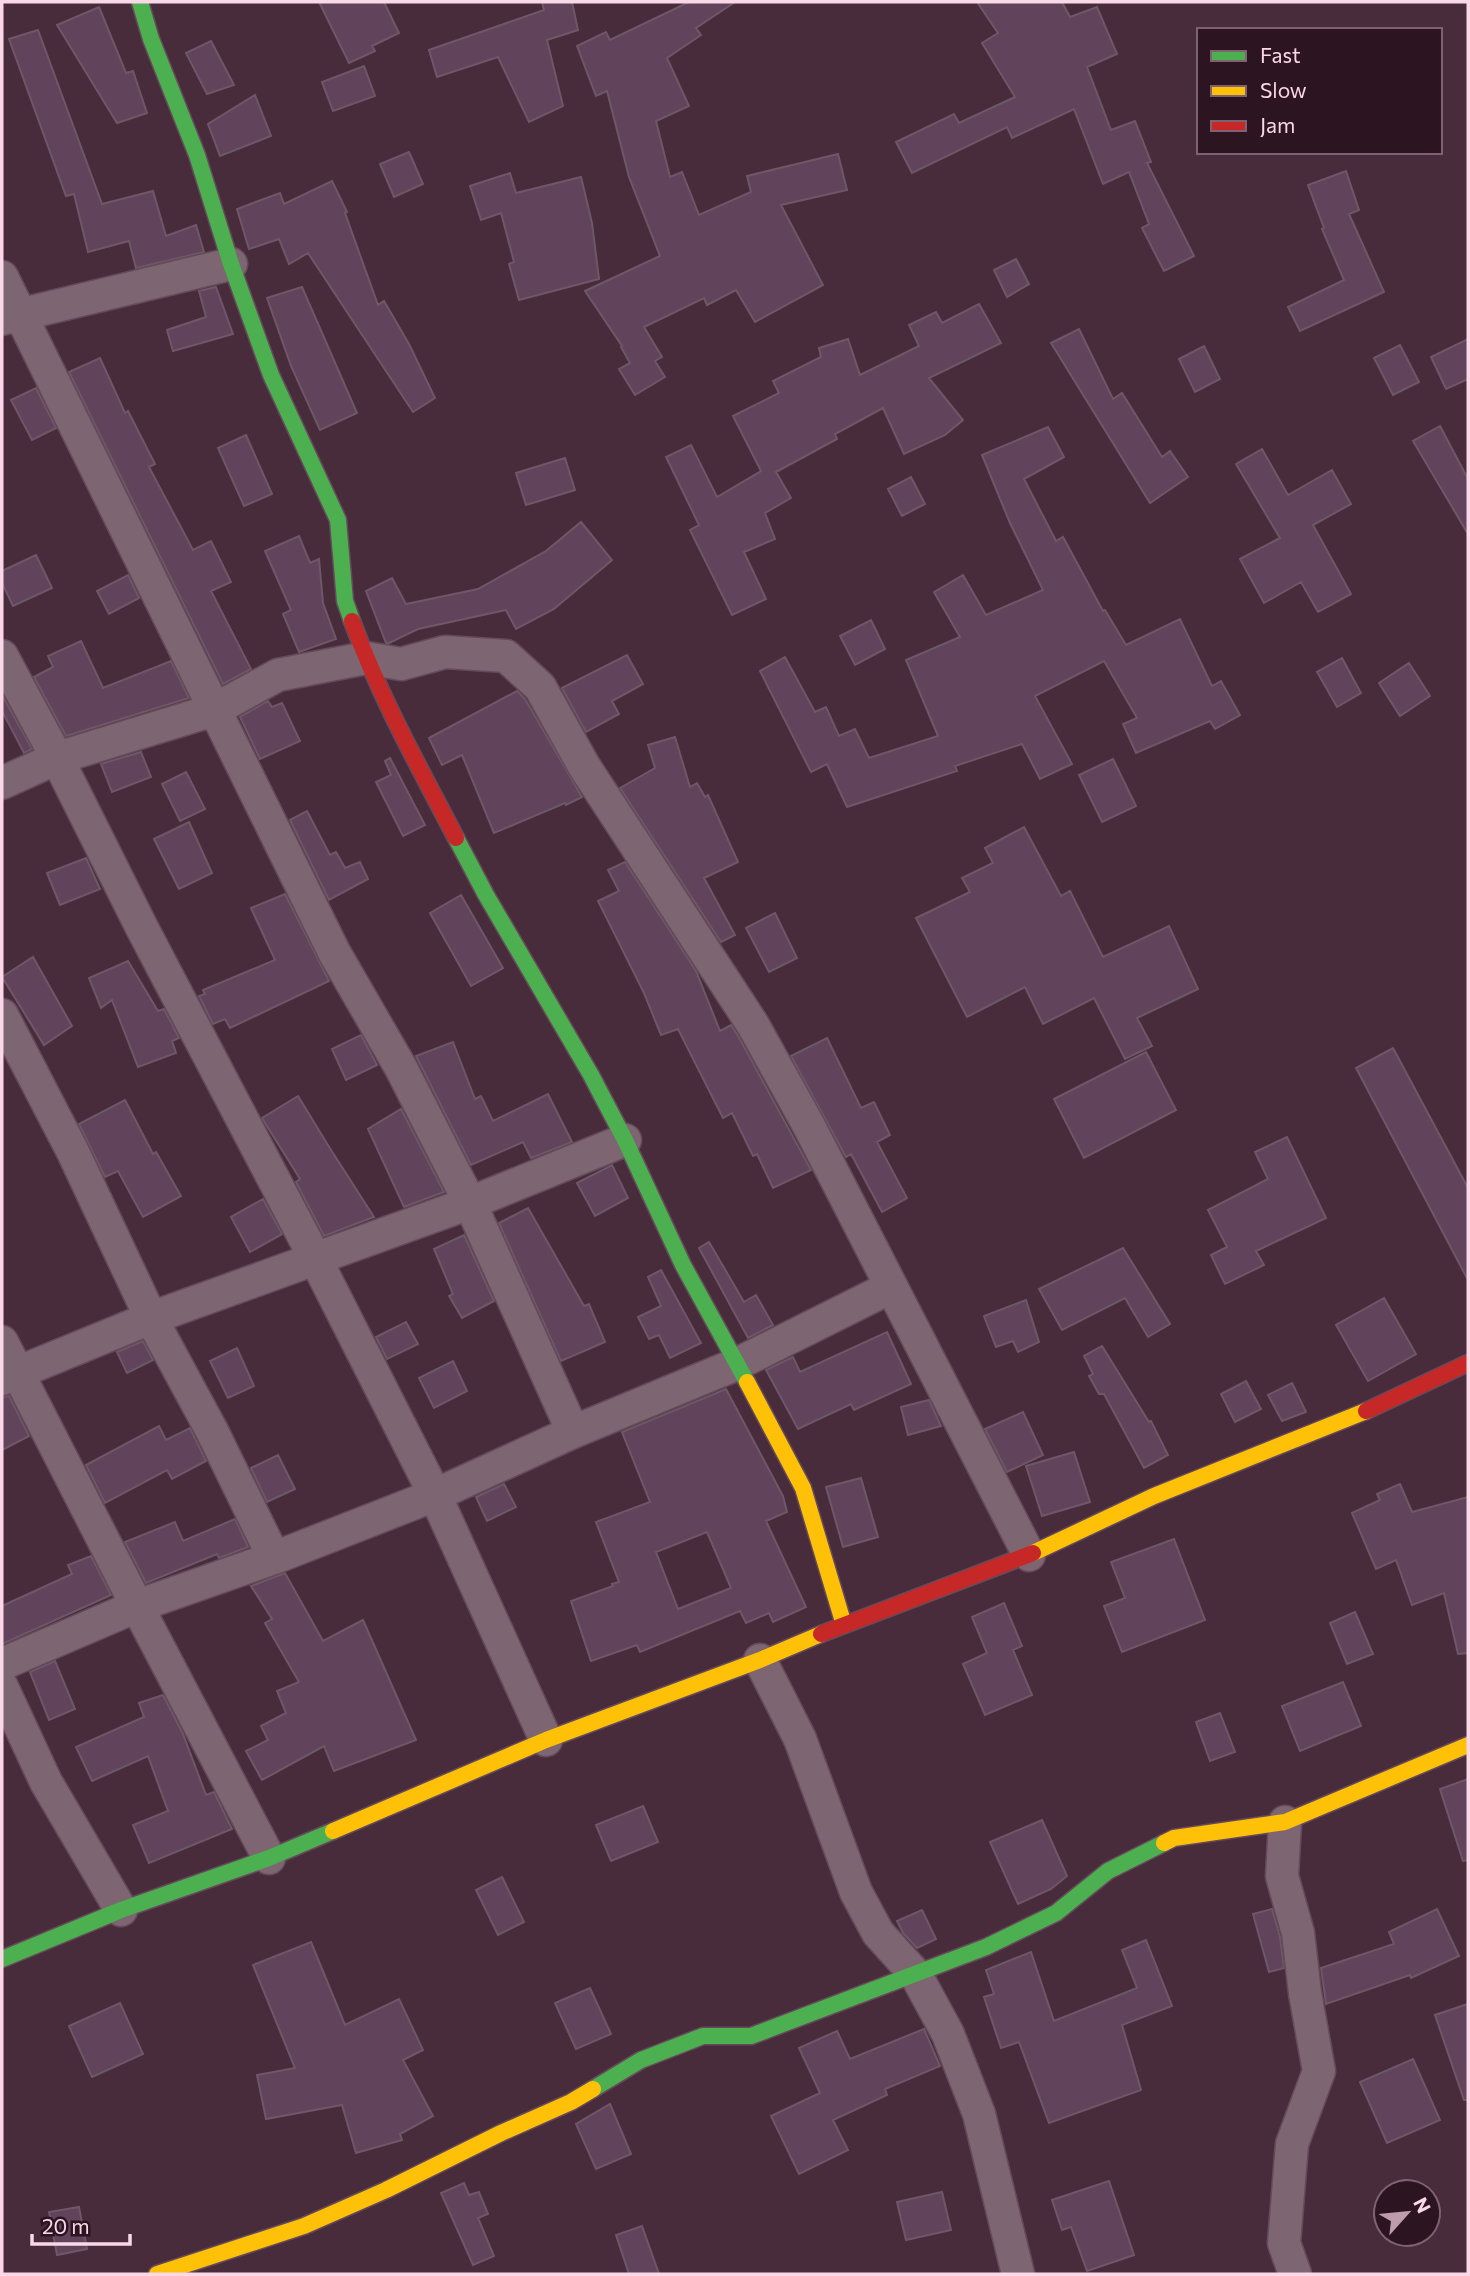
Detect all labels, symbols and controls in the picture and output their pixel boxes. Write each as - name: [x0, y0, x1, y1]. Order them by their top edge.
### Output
- legend: [1197, 28, 1442, 154]
- text: Fast: [1260, 42, 1301, 67]
- text: Slow: [1260, 77, 1307, 102]
- text: Jam: [1260, 112, 1295, 137]
- north arrow: [1372, 2178, 1442, 2248]
- text: N: [1409, 2193, 1436, 2217]
- scale bar: [32, 2202, 130, 2246]
- text: 20 m: [42, 2213, 90, 2238]

